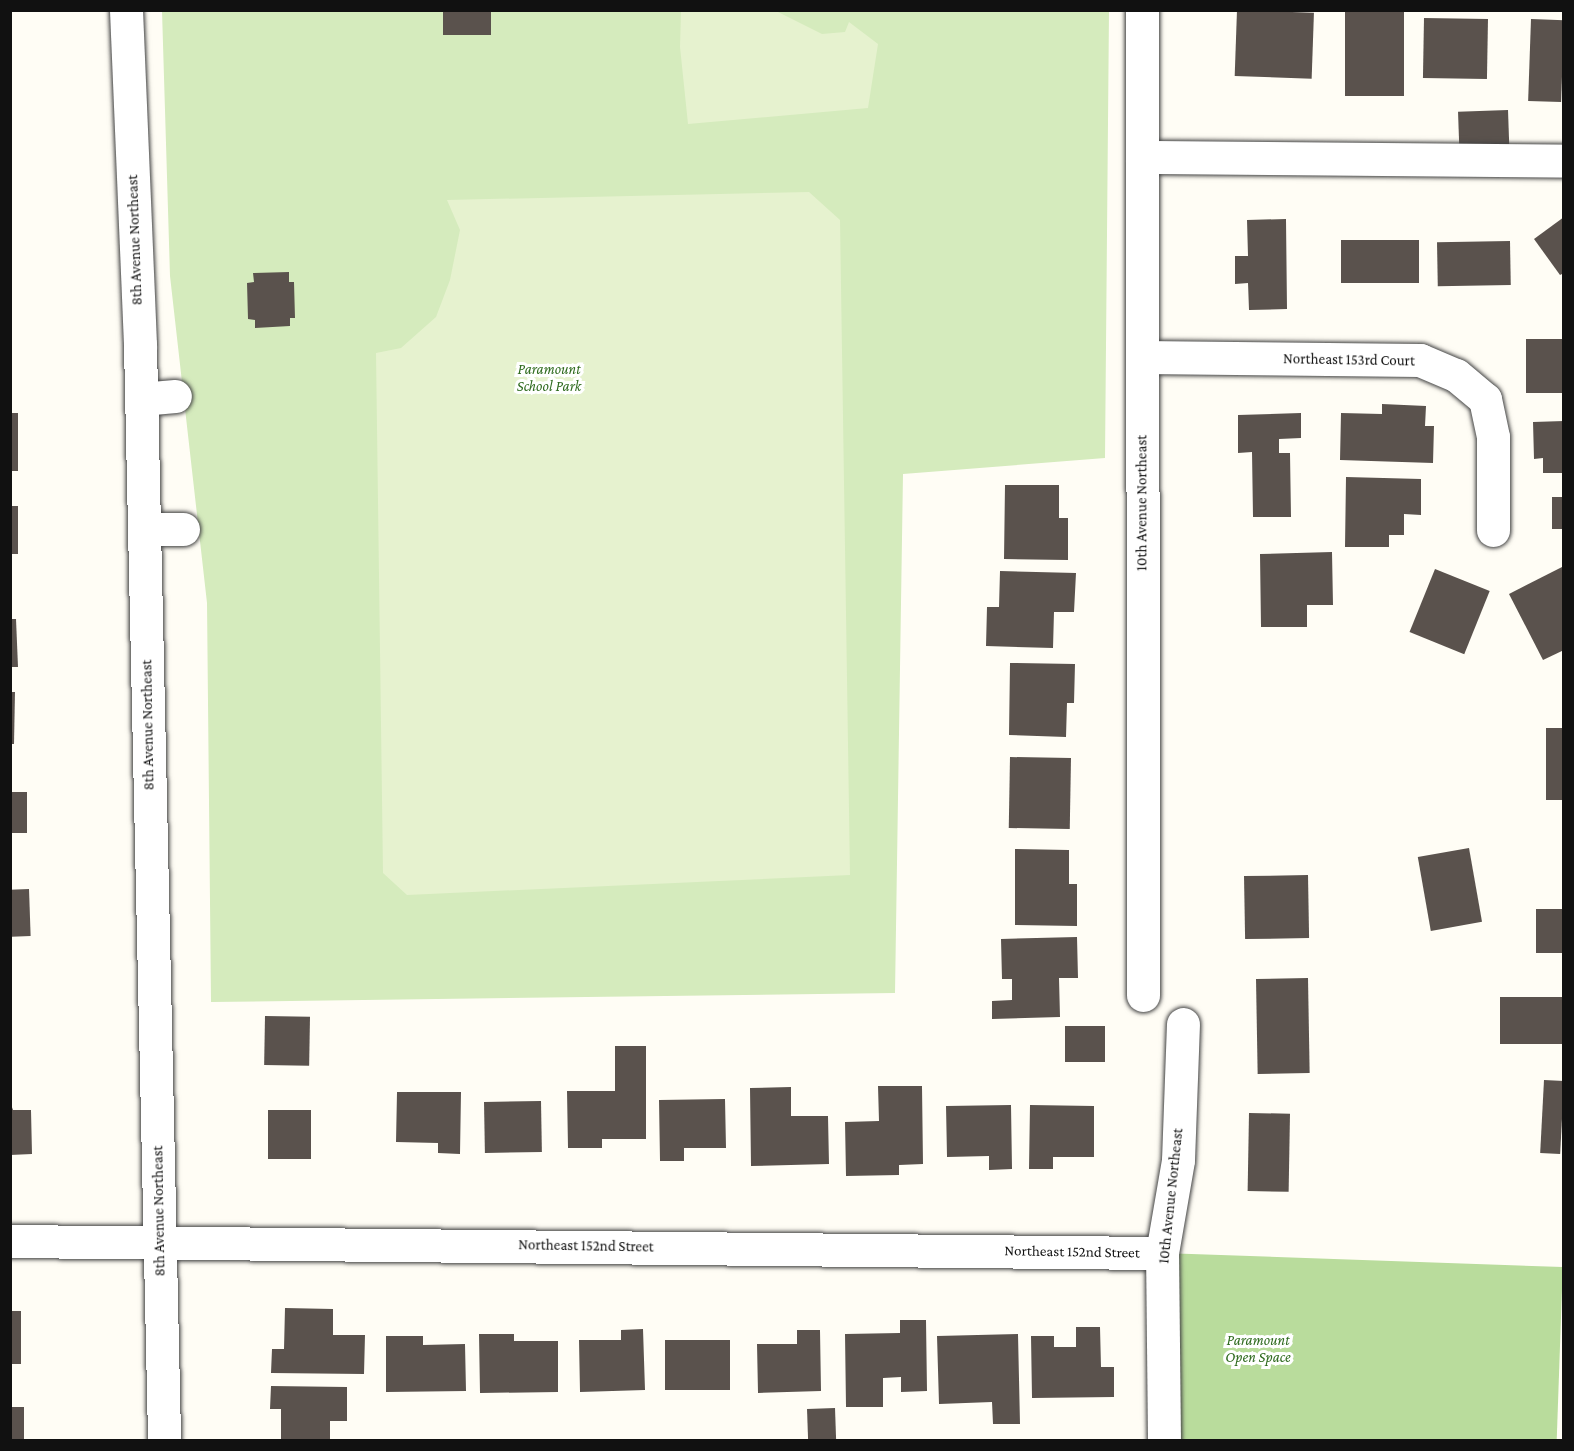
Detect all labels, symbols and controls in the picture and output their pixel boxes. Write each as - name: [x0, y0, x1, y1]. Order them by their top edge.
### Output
- street label: 8th Avenue Northeast: [124, 174, 146, 306]
- street label: Northeast 153rd Court: [1283, 350, 1415, 370]
- park label: Paramount School Park: [517, 360, 581, 395]
- street label: 10th Avenue Northeast: [1133, 435, 1151, 571]
- street label: 8th Avenue Northeast: [138, 659, 158, 791]
- street label: 10th Avenue Northeast: [1155, 1127, 1187, 1265]
- street label: 8th Avenue Northeast: [149, 1145, 169, 1277]
- street label: Northeast 152nd Street: [518, 1236, 654, 1256]
- street label: Northeast 152nd Street: [1004, 1242, 1140, 1262]
- park label: Paramount Open Space: [1225, 1331, 1291, 1366]

